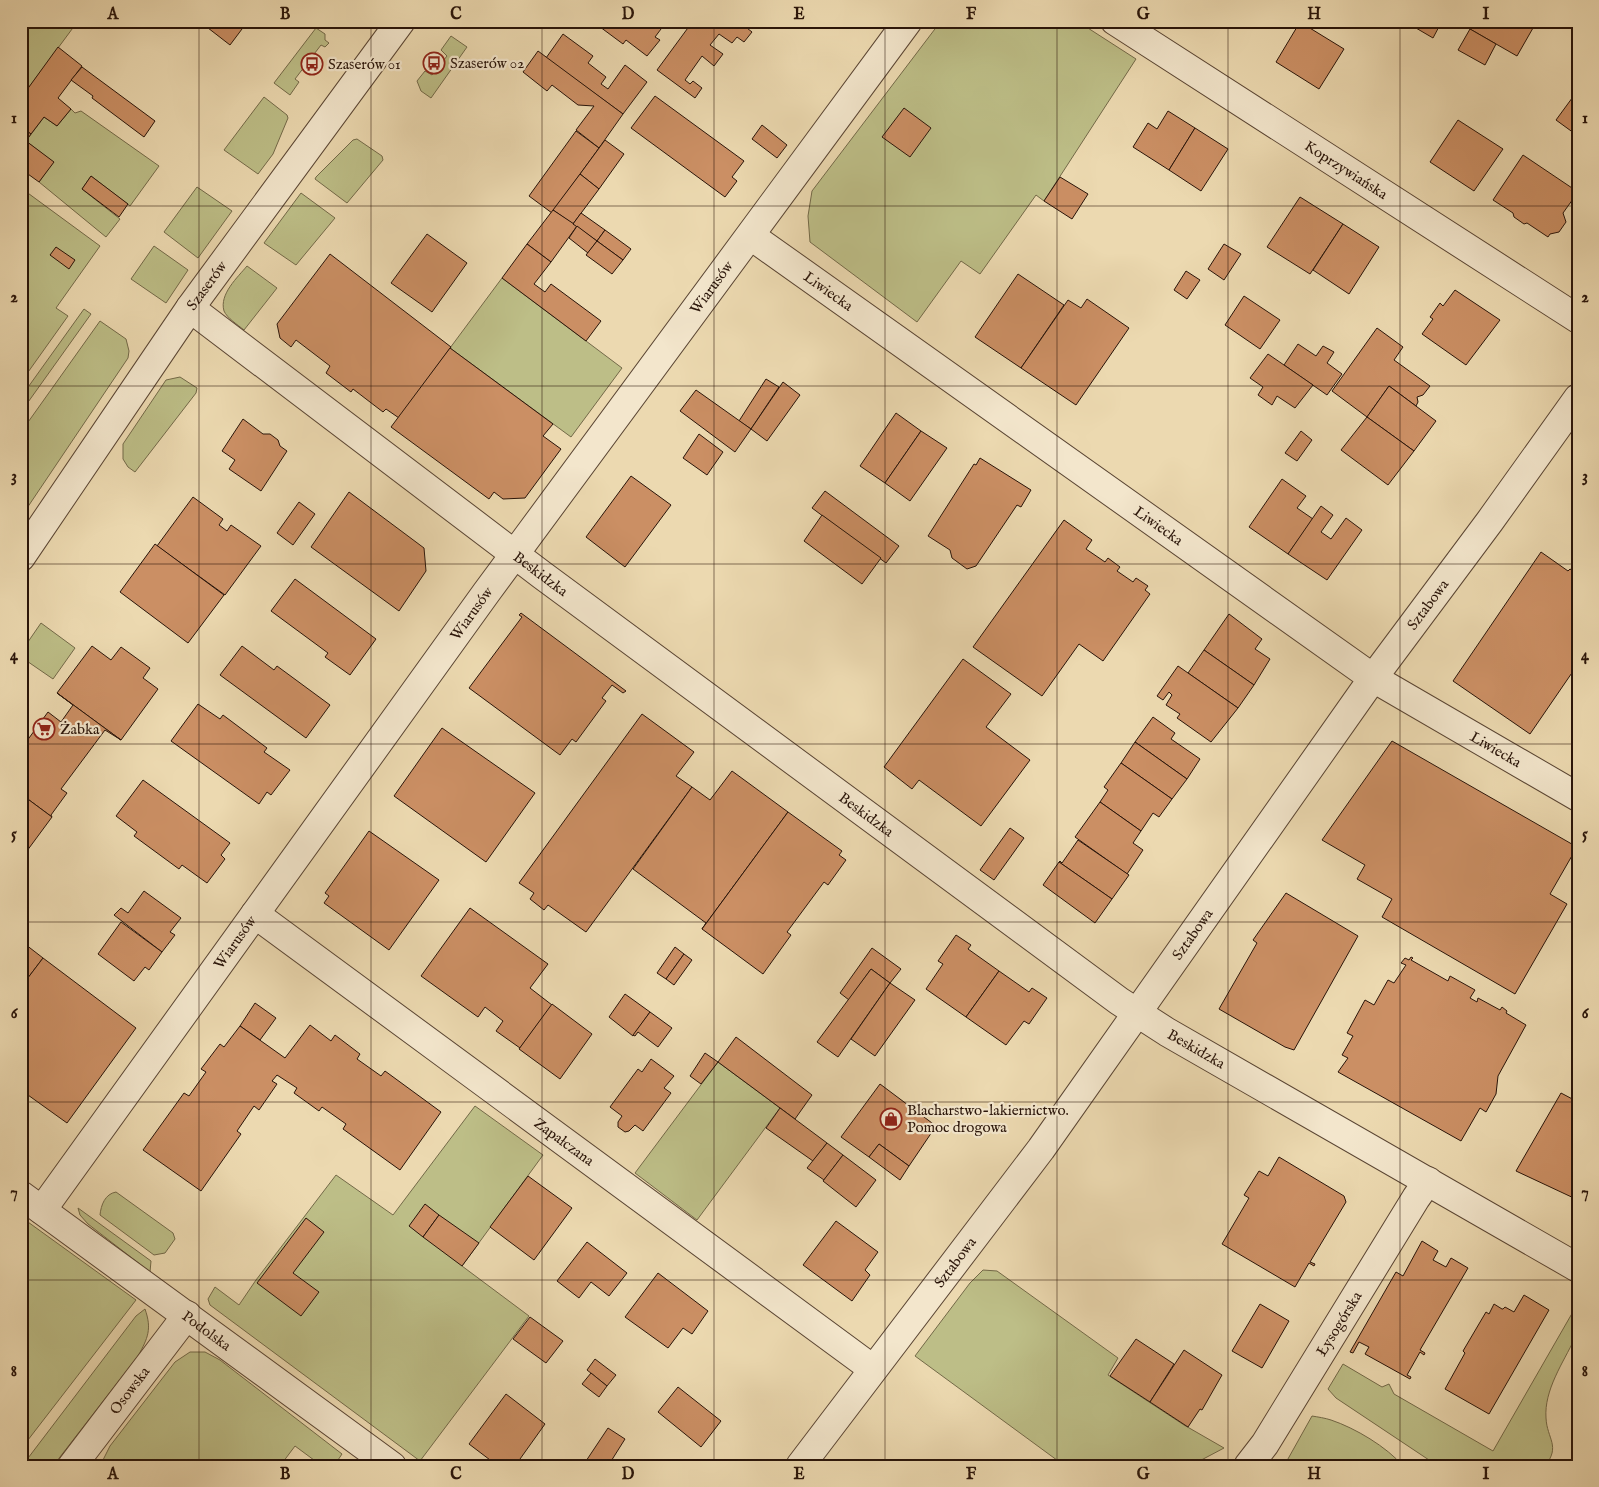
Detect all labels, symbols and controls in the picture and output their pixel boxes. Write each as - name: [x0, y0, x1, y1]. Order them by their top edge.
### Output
- text: A: [107, 5, 120, 25]
- text: B: [280, 5, 291, 25]
- text: C: [450, 5, 462, 25]
- text: D: [622, 5, 635, 25]
- text: E: [793, 5, 805, 25]
- text: F: [966, 5, 977, 25]
- text: G: [1137, 5, 1150, 25]
- text: H: [1307, 5, 1321, 25]
- text: I: [1483, 5, 1490, 25]
- bus stop icon: Szaserów 02: [422, 51, 446, 75]
- bus stop icon: Szaserów 01: [300, 52, 324, 76]
- place label: Szaserów 02: [450, 54, 524, 73]
- place label: Szaserów 01: [328, 55, 401, 74]
- text: 1: [11, 109, 17, 129]
- text: 1: [1582, 109, 1588, 129]
- street label: Koprzywiańska: [1301, 136, 1392, 204]
- street label: Szaserów: [182, 256, 232, 314]
- street label: Wiarusów: [686, 256, 738, 318]
- street label: Liwiecka: [800, 267, 857, 315]
- text: 2: [10, 288, 18, 308]
- text: 2: [1581, 288, 1589, 308]
- text: 3: [11, 467, 17, 487]
- text: 3: [1582, 467, 1588, 487]
- street label: Liwiecka: [1130, 502, 1187, 550]
- street label: Beskidzka: [509, 547, 572, 601]
- street label: Sztabowa: [1403, 575, 1453, 634]
- street label: Wiarusów: [446, 582, 498, 644]
- text: 4: [10, 646, 19, 666]
- text: 4: [1581, 646, 1590, 666]
- supermarket icon: Żabka: [32, 717, 56, 741]
- place label: Żabka: [60, 720, 100, 739]
- street label: Liwiecka: [1467, 727, 1525, 772]
- street label: Beskidzka: [835, 788, 898, 841]
- text: 5: [11, 825, 17, 845]
- text: 5: [1582, 825, 1588, 845]
- street label: Sztabowa: [1168, 904, 1217, 964]
- street label: Wiarusów: [209, 911, 261, 973]
- text: 6: [11, 1004, 19, 1024]
- text: 6: [1582, 1004, 1590, 1024]
- street label: Beskidzka: [1164, 1025, 1229, 1073]
- place label: Blacharstwo-lakiernictwo. Pomoc drogowa: [907, 1101, 1069, 1137]
- shop icon: Blacharstwo-lakiernictwo. Pomoc drogowa: [879, 1107, 903, 1131]
- street label: Zapałczana: [530, 1113, 598, 1170]
- text: 7: [10, 1183, 18, 1203]
- text: 7: [1581, 1183, 1589, 1203]
- street label: Sztabowa: [930, 1233, 981, 1291]
- street label: Łysogórska: [1312, 1287, 1366, 1360]
- street label: Podolska: [178, 1306, 236, 1355]
- text: 8: [11, 1362, 17, 1382]
- street label: Osowska: [105, 1362, 154, 1418]
- text: 8: [1582, 1362, 1588, 1382]
- text: A: [107, 1465, 120, 1485]
- text: B: [280, 1465, 291, 1485]
- text: C: [450, 1465, 462, 1485]
- text: D: [622, 1465, 635, 1485]
- text: E: [793, 1465, 805, 1485]
- text: F: [966, 1465, 977, 1485]
- text: G: [1137, 1465, 1150, 1485]
- text: H: [1307, 1465, 1321, 1485]
- text: I: [1483, 1465, 1490, 1485]

